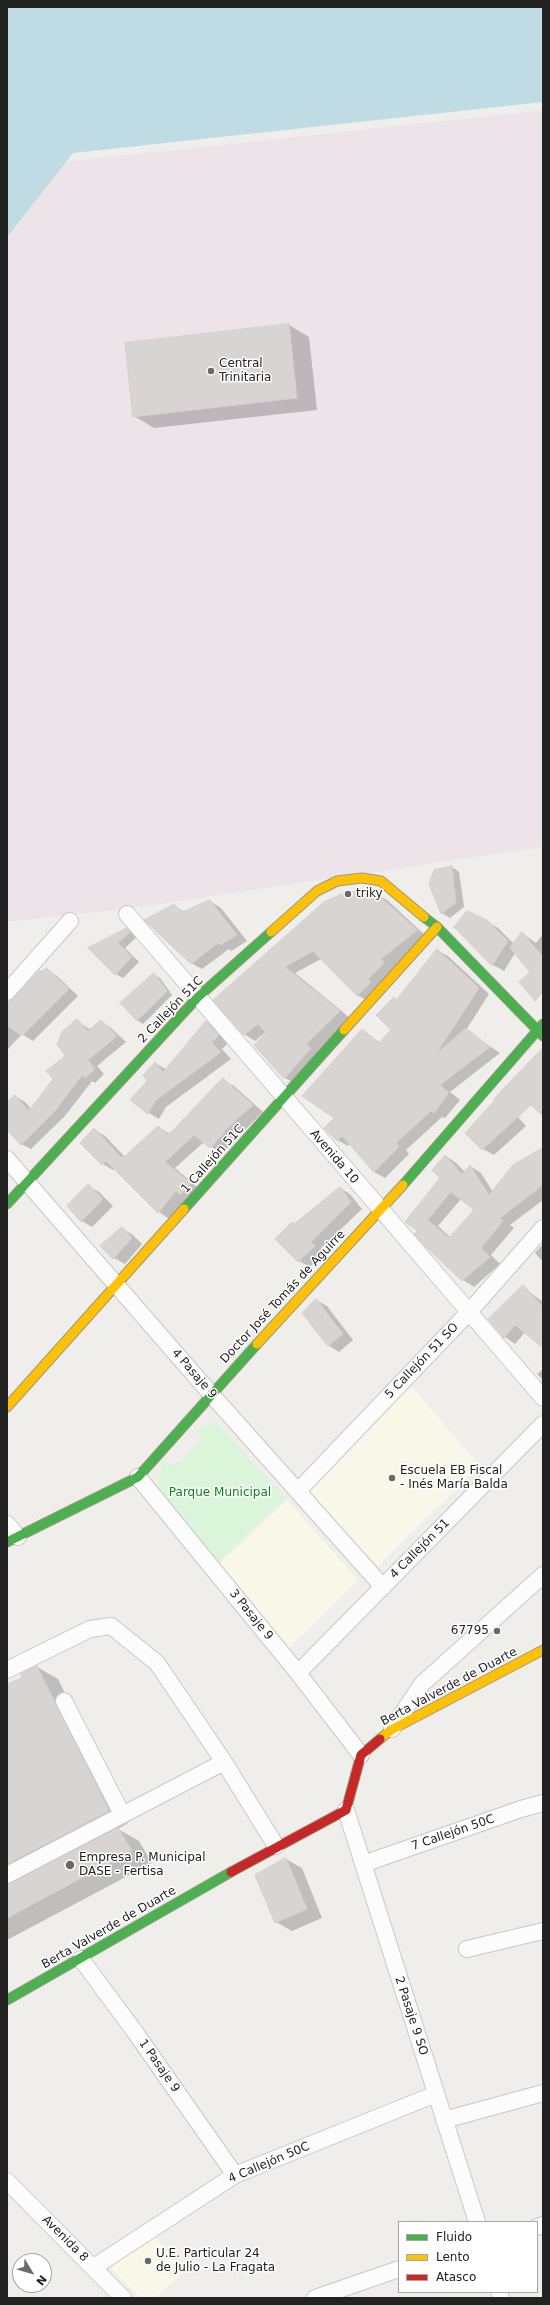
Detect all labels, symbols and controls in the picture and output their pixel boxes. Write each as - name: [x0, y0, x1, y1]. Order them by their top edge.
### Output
- place label: Central Trinitaria: [219, 357, 271, 385]
- marker: Central Trinitaria: [206, 366, 216, 376]
- place label: triky: [356, 887, 383, 901]
- marker: triky: [343, 889, 353, 899]
- street label: 2 Callejón 51C: [136, 974, 206, 1046]
- street label: 1 Callejón 51C: [179, 1122, 247, 1196]
- street label: Avenida 10: [307, 1127, 361, 1187]
- street label: Doctor José Tomás de Aguirre: [218, 1228, 348, 1366]
- street label: 5 Callejón 51 SO: [382, 1320, 462, 1402]
- street label: 4 Pasaje 9: [168, 1346, 220, 1402]
- place label: Escuela EB Fiscal - Inés María Balda: [400, 1464, 508, 1492]
- marker: Escuela EB Fiscal - Inés María Balda: [387, 1473, 397, 1483]
- park label: Parque Municipal: [169, 1486, 271, 1500]
- street label: 4 Callejón 51: [387, 1516, 453, 1582]
- street label: 3 Pasaje 9: [226, 1587, 276, 1643]
- place label: 67795: [451, 1624, 489, 1638]
- marker: 67795: [492, 1626, 502, 1636]
- street label: Berta Valverde de Duarte: [378, 1645, 520, 1729]
- street label: 7 Callejón 50C: [410, 1812, 496, 1854]
- place label: Empresa P. Municipal DASE - Fertisa: [79, 1851, 205, 1879]
- marker: Empresa P. Municipal DASE - Fertisa: [64, 1859, 76, 1871]
- street label: Berta Valverde de Duarte: [39, 1884, 179, 1972]
- street label: 2 Pasaje 9 SO: [391, 1975, 431, 2057]
- street label: 1 Pasaje 9: [136, 2037, 182, 2095]
- street label: 4 Callejón 50C: [226, 2139, 312, 2187]
- street label: Avenida 8: [39, 2213, 91, 2265]
- legend: [398, 2221, 538, 2293]
- text: Fluido: [436, 2230, 472, 2244]
- place label: U.E. Particular 24 de Julio - La Fragata: [156, 2247, 275, 2275]
- text: Lento: [436, 2250, 470, 2264]
- north arrow: [12, 2253, 52, 2293]
- marker: U.E. Particular 24 de Julio - La Fragata: [143, 2256, 153, 2266]
- text: Atasco: [436, 2270, 476, 2284]
- text: N: [33, 2272, 49, 2288]

